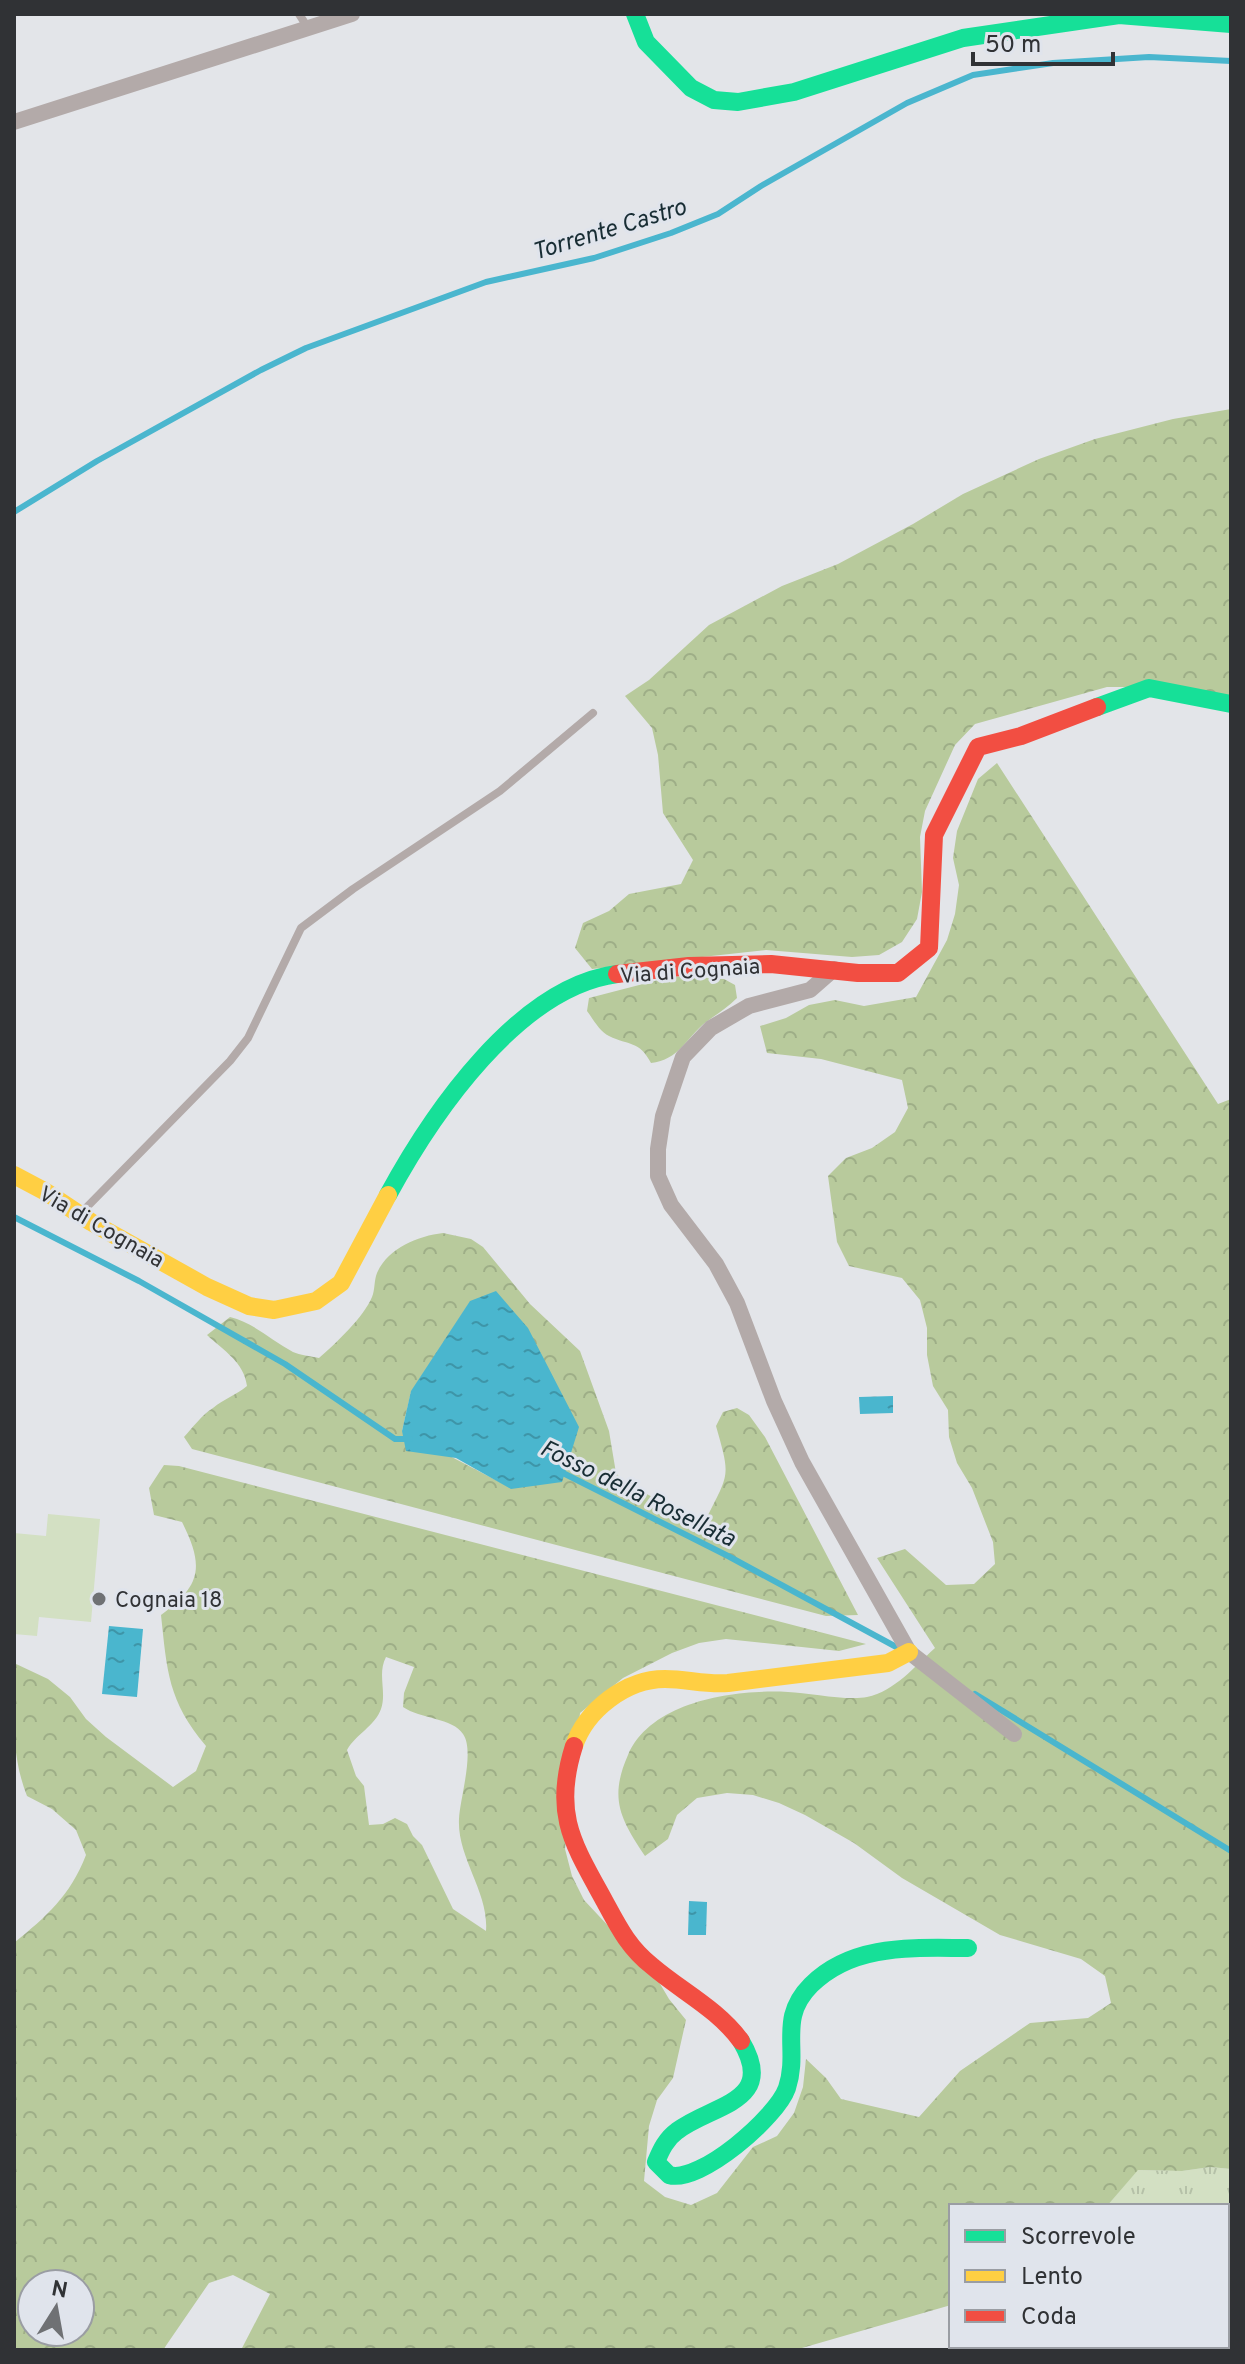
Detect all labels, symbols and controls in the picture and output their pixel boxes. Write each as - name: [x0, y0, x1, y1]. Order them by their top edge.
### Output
- scale bar: [973, 16, 1113, 66]
- text: 50 m: [985, 31, 1041, 61]
- water label: Torrente Castro: [529, 193, 690, 269]
- street label: Via di Cognaia: [619, 954, 761, 991]
- street label: Via di Cognaia: [33, 1181, 168, 1275]
- water label: Fosso della Rosellata: [535, 1434, 740, 1555]
- place label: Cognaia 18: [115, 1588, 223, 1615]
- marker: Cognaia 18: [90, 1590, 108, 1608]
- legend: [949, 2204, 1229, 2348]
- text: Scorrevole: [1021, 2223, 1136, 2253]
- text: Lento: [1021, 2263, 1083, 2293]
- north arrow: [16, 2268, 96, 2348]
- text: N: [49, 2276, 70, 2306]
- text: Coda: [1021, 2303, 1077, 2333]

